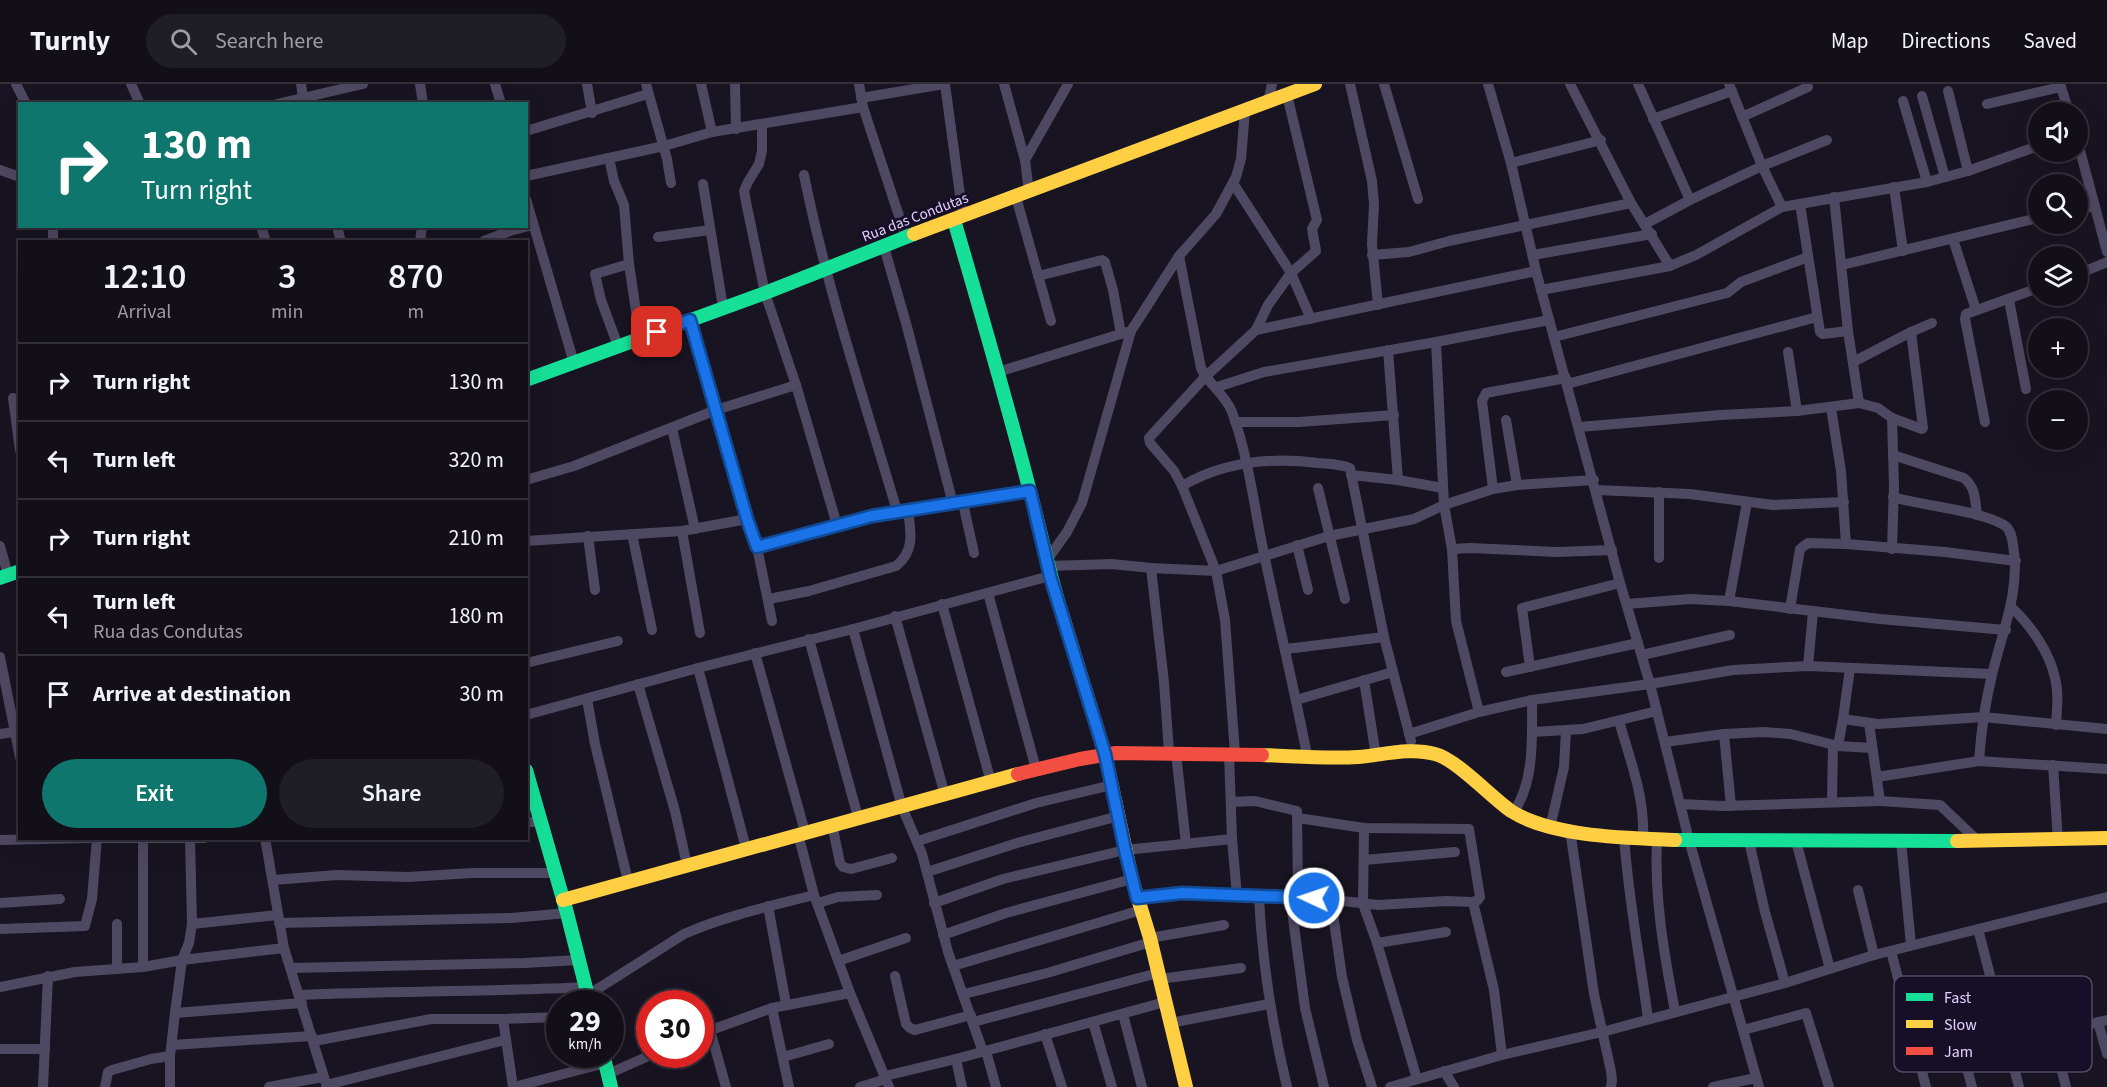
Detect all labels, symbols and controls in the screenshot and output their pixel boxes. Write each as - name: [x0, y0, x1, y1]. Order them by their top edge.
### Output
- search box: [146, 14, 566, 68]
- text: Turnly: [30, 21, 110, 61]
- icon: search: [167, 25, 200, 58]
- text: Search here: [215, 25, 324, 57]
- text: Map: [1831, 26, 1869, 56]
- text: Directions: [1902, 26, 1990, 56]
- text: Saved: [2023, 26, 2077, 56]
- map controls: [2028, 102, 2088, 450]
- button: sound: [2028, 102, 2088, 162]
- text: 130 m: [141, 115, 252, 175]
- icon: right: [42, 126, 120, 204]
- text: Turn right: [141, 171, 252, 210]
- button: search: [2028, 174, 2088, 234]
- street label: Rua das Condutas: [859, 188, 971, 247]
- button: layers: [2028, 246, 2088, 306]
- text: 12:10: [103, 251, 186, 302]
- text: 3: [278, 251, 296, 302]
- text: 870: [388, 251, 443, 302]
- text: Arrival: [118, 298, 171, 326]
- text: min: [271, 298, 303, 326]
- text: m: [407, 298, 424, 326]
- pin: [631, 306, 682, 357]
- icon: arrive: [640, 315, 673, 348]
- button: +: [2028, 318, 2088, 378]
- icon: right: [42, 366, 75, 399]
- text: Turn right: [93, 366, 190, 398]
- text: 130 m: [449, 366, 504, 398]
- button: −: [2028, 390, 2088, 450]
- icon: left: [42, 444, 75, 477]
- text: Turn left: [93, 444, 175, 476]
- text: 320 m: [449, 444, 504, 476]
- icon: right: [42, 522, 75, 555]
- text: Turn right: [93, 522, 190, 554]
- text: 210 m: [449, 522, 504, 554]
- text: Turn left: [93, 586, 175, 618]
- icon: left: [42, 600, 75, 633]
- text: 180 m: [449, 600, 504, 632]
- text: Rua das Condutas: [93, 618, 243, 646]
- icon: arrive: [42, 678, 75, 711]
- text: Arrive at destination: [93, 678, 291, 710]
- text: 30 m: [459, 678, 504, 710]
- button: Exit: [42, 759, 267, 828]
- button: Share: [279, 759, 504, 828]
- position arrow: [1282, 866, 1346, 930]
- legend: [1894, 976, 2092, 1072]
- text: Fast: [1944, 987, 1972, 1009]
- speed limit sign: 30: [636, 990, 714, 1068]
- text: 29: [569, 1000, 601, 1043]
- text: Slow: [1944, 1014, 1977, 1036]
- text: km/h: [568, 1034, 602, 1055]
- text: Jam: [1944, 1041, 1973, 1063]

